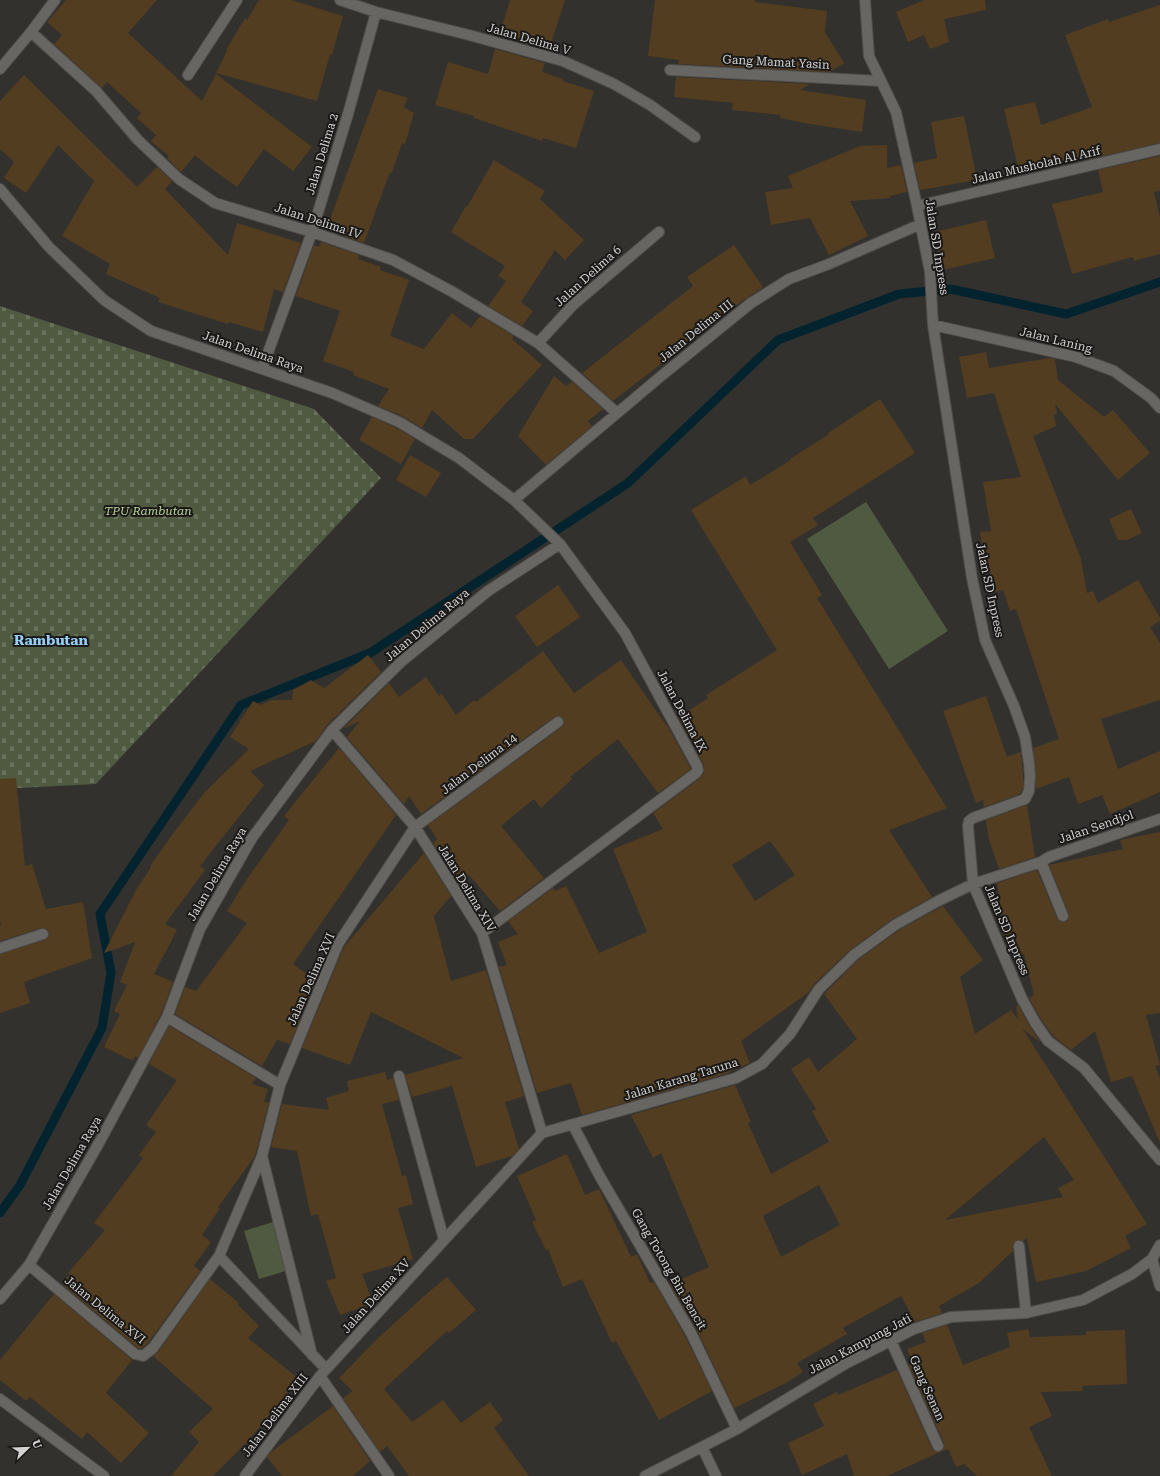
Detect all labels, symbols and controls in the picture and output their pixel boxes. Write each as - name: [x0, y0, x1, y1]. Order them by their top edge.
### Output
- street label: Jalan Delima V: [486, 20, 573, 58]
- street label: Gang Mamat Yasin: [722, 52, 830, 72]
- street label: Jalan Delima 2: [303, 111, 341, 196]
- street label: Jalan Musholah Al Arif: [970, 143, 1102, 187]
- street label: Jalan SD Inpress: [923, 198, 952, 296]
- street label: Jalan Delima IV: [273, 200, 364, 242]
- street label: Jalan Delima 6: [552, 242, 624, 309]
- street label: Jalan Delima III: [656, 297, 736, 365]
- street label: Jalan Laning: [1018, 324, 1094, 356]
- street label: Jalan Delima Raya: [201, 328, 306, 376]
- park label: TPU Rambutan: [104, 504, 192, 518]
- street label: Jalan SD Inpress: [973, 541, 1007, 639]
- street label: Jalan Delima Raya: [382, 585, 472, 664]
- district label: Rambutan: [14, 632, 89, 648]
- street label: Jalan Delima IX: [654, 667, 710, 755]
- street label: Jalan Delima 14: [438, 731, 520, 797]
- street label: Jalan Sendjol: [1057, 808, 1136, 846]
- street label: Jalan Delima Raya: [185, 824, 250, 923]
- street label: Jalan Delima XIV: [435, 842, 499, 935]
- street label: Jalan SD Inpress: [982, 883, 1032, 977]
- street label: Jalan Delima XVI: [284, 931, 338, 1027]
- street label: Jalan Karang Taruna: [622, 1055, 740, 1103]
- street label: Jalan Delima Raya: [40, 1113, 105, 1212]
- street label: Gang Totong Bin Bencit: [629, 1206, 710, 1333]
- street label: Jalan Delima XV: [339, 1256, 413, 1336]
- street label: Jalan Delima XVI: [62, 1273, 148, 1347]
- street label: Jalan Kampung Jati: [806, 1311, 914, 1377]
- street label: Gang Senan: [906, 1353, 948, 1423]
- street label: Jalan Delima XIII: [239, 1371, 311, 1459]
- north arrow: [8, 1428, 48, 1468]
- text: U: [29, 1438, 45, 1451]

